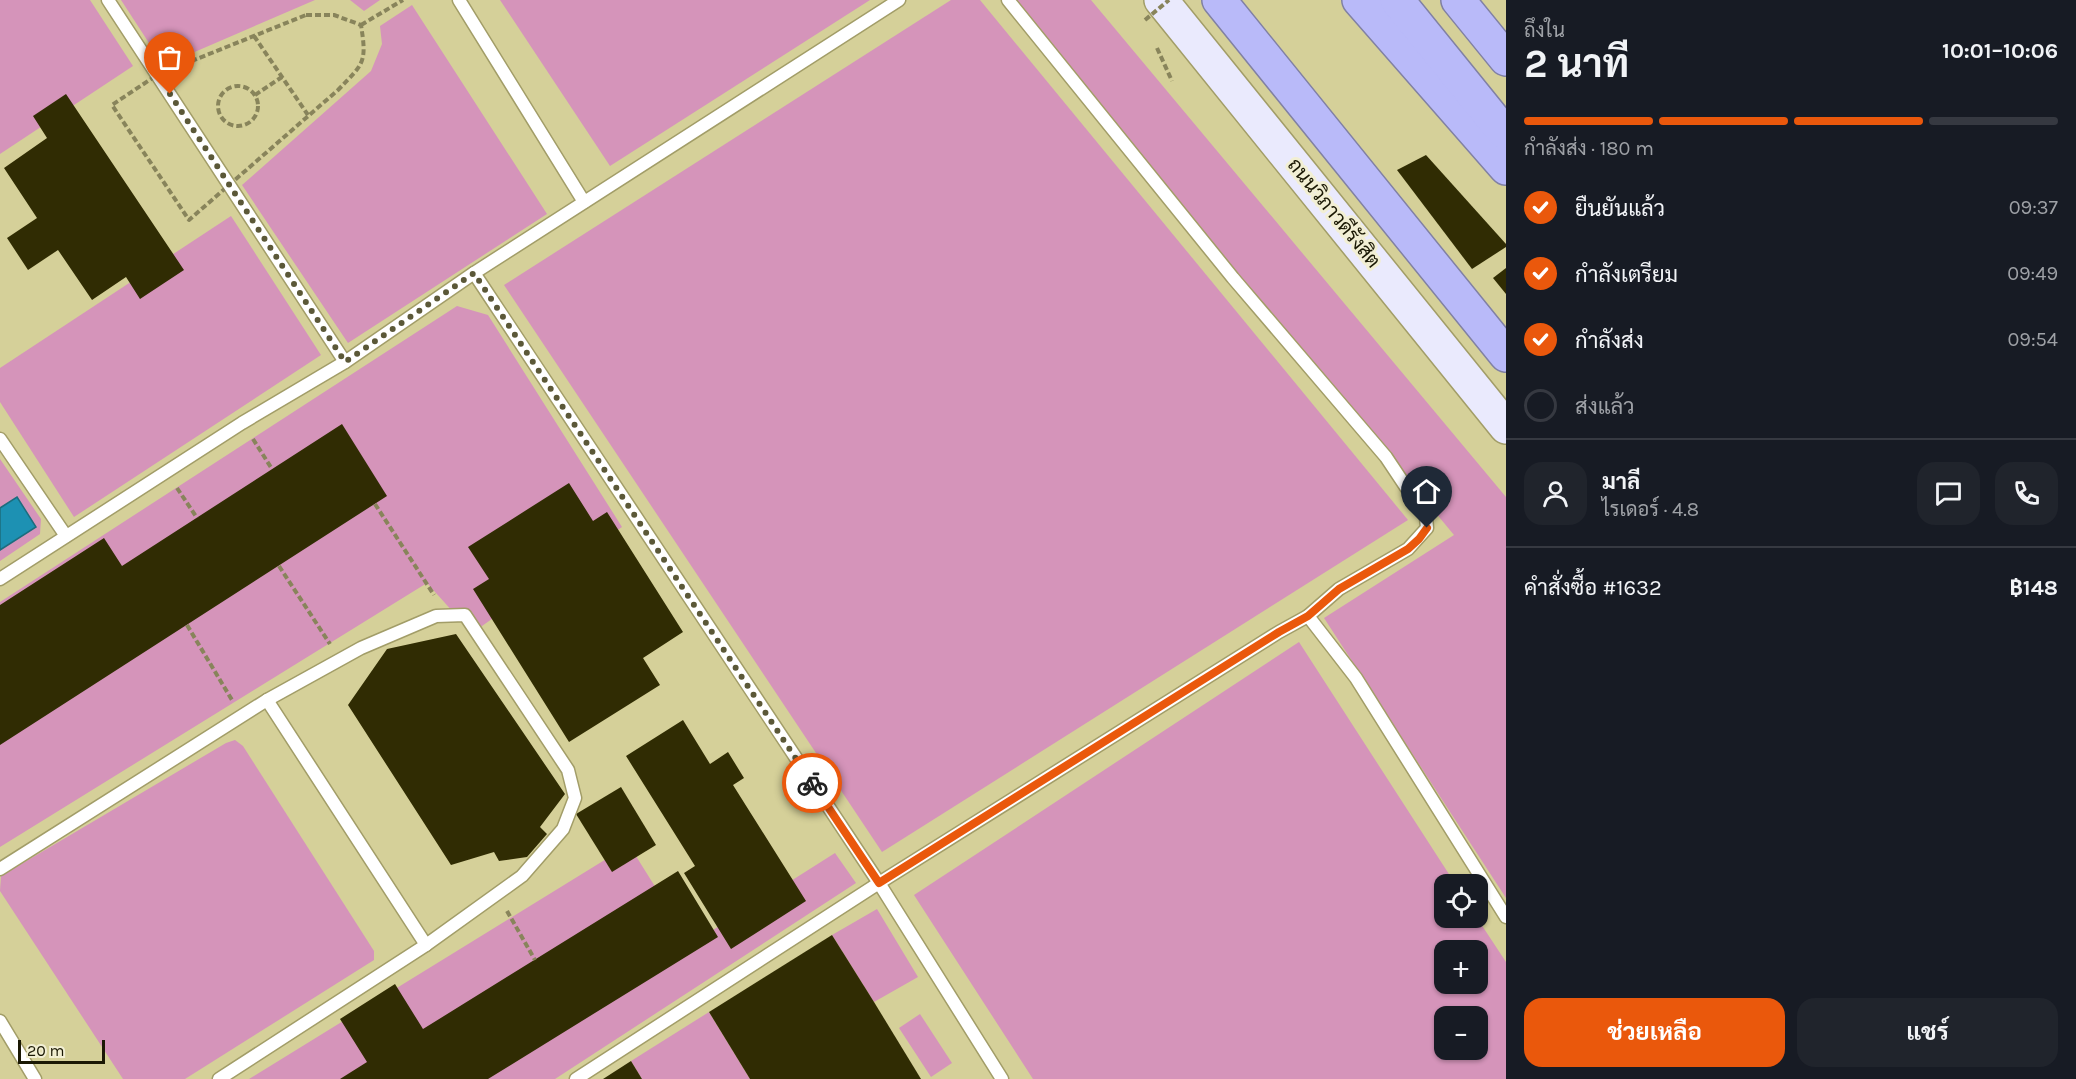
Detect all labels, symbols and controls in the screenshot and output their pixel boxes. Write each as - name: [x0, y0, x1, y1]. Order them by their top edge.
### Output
- text: ถึงใน: [1524, 19, 1565, 42]
- pin: [144, 32, 195, 94]
- text: 10:01–10:06: [1942, 38, 2058, 64]
- icon: bag: [153, 41, 186, 74]
- text: 2 นาที: [1524, 41, 1629, 87]
- text: กำลังส่ง · 180 m: [1524, 137, 1654, 160]
- street label: ถนนวิภาวดีรังสิต: [1283, 152, 1387, 272]
- icon: check: [1524, 191, 1557, 224]
- text: ยืนยันแล้ว: [1575, 196, 1665, 222]
- text: 09:37: [2009, 196, 2058, 219]
- icon: check: [1524, 257, 1557, 290]
- text: กำลังเตรียม: [1575, 262, 1678, 288]
- text: 09:49: [2007, 262, 2058, 285]
- icon: check: [1524, 323, 1557, 356]
- text: กำลังส่ง: [1575, 328, 1644, 354]
- text: 09:54: [2007, 328, 2058, 351]
- text: ส่งแล้ว: [1575, 394, 1635, 420]
- button: person: [1524, 462, 1587, 525]
- button: chat: [1917, 462, 1980, 525]
- button: phone: [1995, 462, 2058, 525]
- pin: [1401, 466, 1452, 528]
- text: มาลี: [1602, 469, 1640, 495]
- icon: home: [1410, 475, 1443, 508]
- text: ไรเดอร์ · 4.8: [1602, 498, 1699, 521]
- text: คำสั่งซื้อ #1632: [1524, 575, 1662, 601]
- text: ฿148: [2010, 575, 2058, 601]
- courier: [782, 753, 842, 813]
- icon: bike: [796, 767, 829, 800]
- map controls: [1434, 874, 1488, 1060]
- button: locate: [1434, 874, 1488, 928]
- button: +: [1434, 940, 1488, 994]
- button: ช่วยเหลือ: [1524, 998, 1785, 1067]
- button: แชร์: [1797, 998, 2058, 1067]
- button: −: [1434, 1006, 1488, 1060]
- scale bar: [18, 1037, 105, 1064]
- text: 20 m: [27, 1041, 65, 1060]

